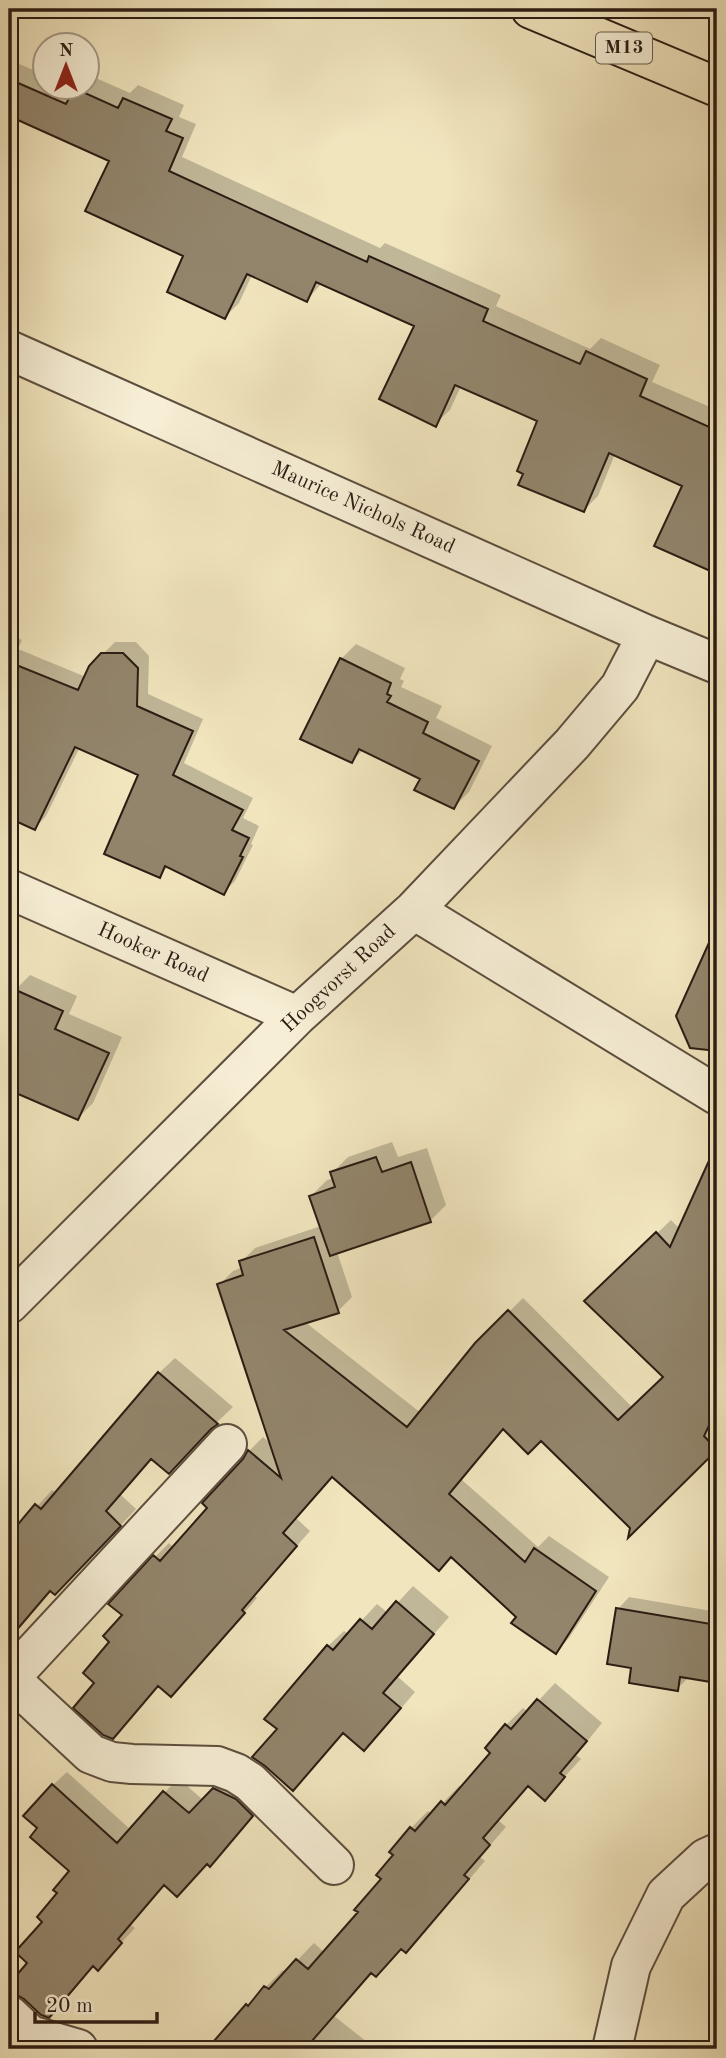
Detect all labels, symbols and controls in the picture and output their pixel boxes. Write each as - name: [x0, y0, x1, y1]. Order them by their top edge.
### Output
- north arrow: [32, 32, 102, 102]
- road number: M13: [596, 32, 652, 64]
- text: N: [59, 42, 74, 61]
- street label: Maurice Nichols Road: [268, 458, 458, 558]
- street label: Hooker Road: [94, 919, 212, 987]
- street label: Hoogvorst Road: [278, 921, 400, 1037]
- scale bar: [35, 1981, 158, 2025]
- text: 20 m: [46, 1996, 93, 2017]

